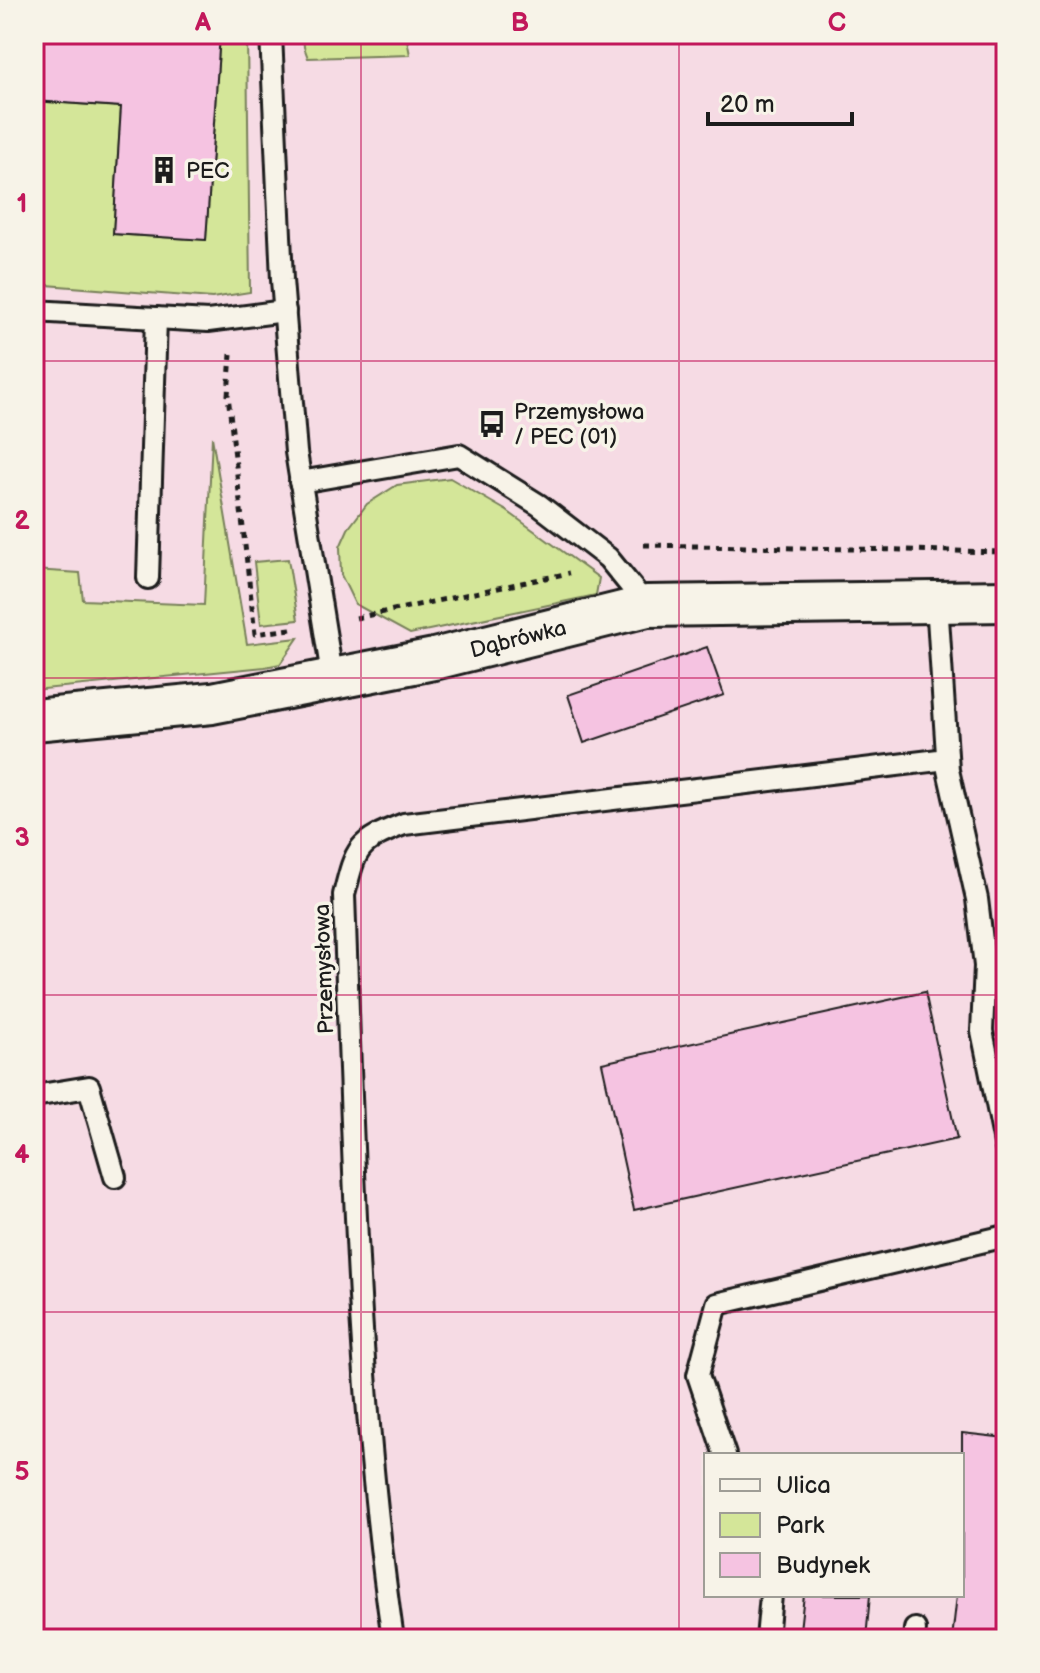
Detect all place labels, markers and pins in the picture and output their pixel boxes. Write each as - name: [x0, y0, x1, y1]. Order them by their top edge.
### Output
- building icon: PEC: [149, 155, 179, 185]
- place label: PEC: [186, 158, 230, 185]
- place label: Przemysłowa / PEC (01): [514, 399, 644, 451]
- bus stop icon: Przemysłowa / PEC (01): [477, 409, 507, 439]

